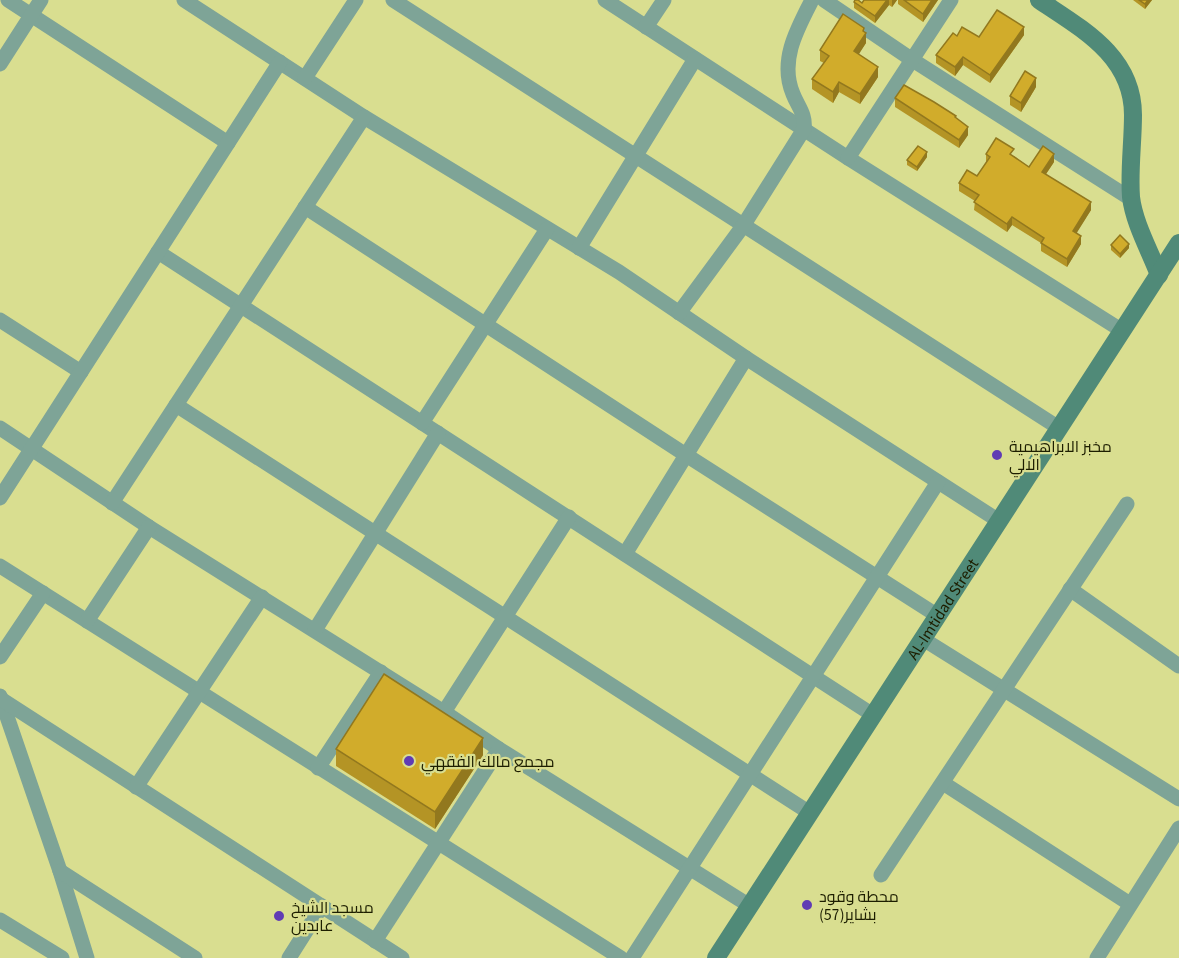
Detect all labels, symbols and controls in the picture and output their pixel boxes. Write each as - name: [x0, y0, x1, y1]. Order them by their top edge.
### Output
- place label: مخبز الابراهيمية الالي: [1009, 436, 1112, 478]
- marker: مخبز الابراهيمية الالي: [990, 448, 1004, 462]
- street label: AL-Imtidad Street: [902, 554, 984, 664]
- place label: مجمع مالك الفقهي: [421, 751, 555, 775]
- marker: مجمع مالك الفقهي: [402, 754, 416, 768]
- place label: محطة وقود بشاير(57): [819, 886, 899, 926]
- place label: مسجد الشيخ عابدين: [291, 897, 374, 937]
- marker: محطة وقود بشاير(57): [800, 898, 814, 912]
- marker: مسجد الشيخ عابدين: [272, 909, 286, 923]

